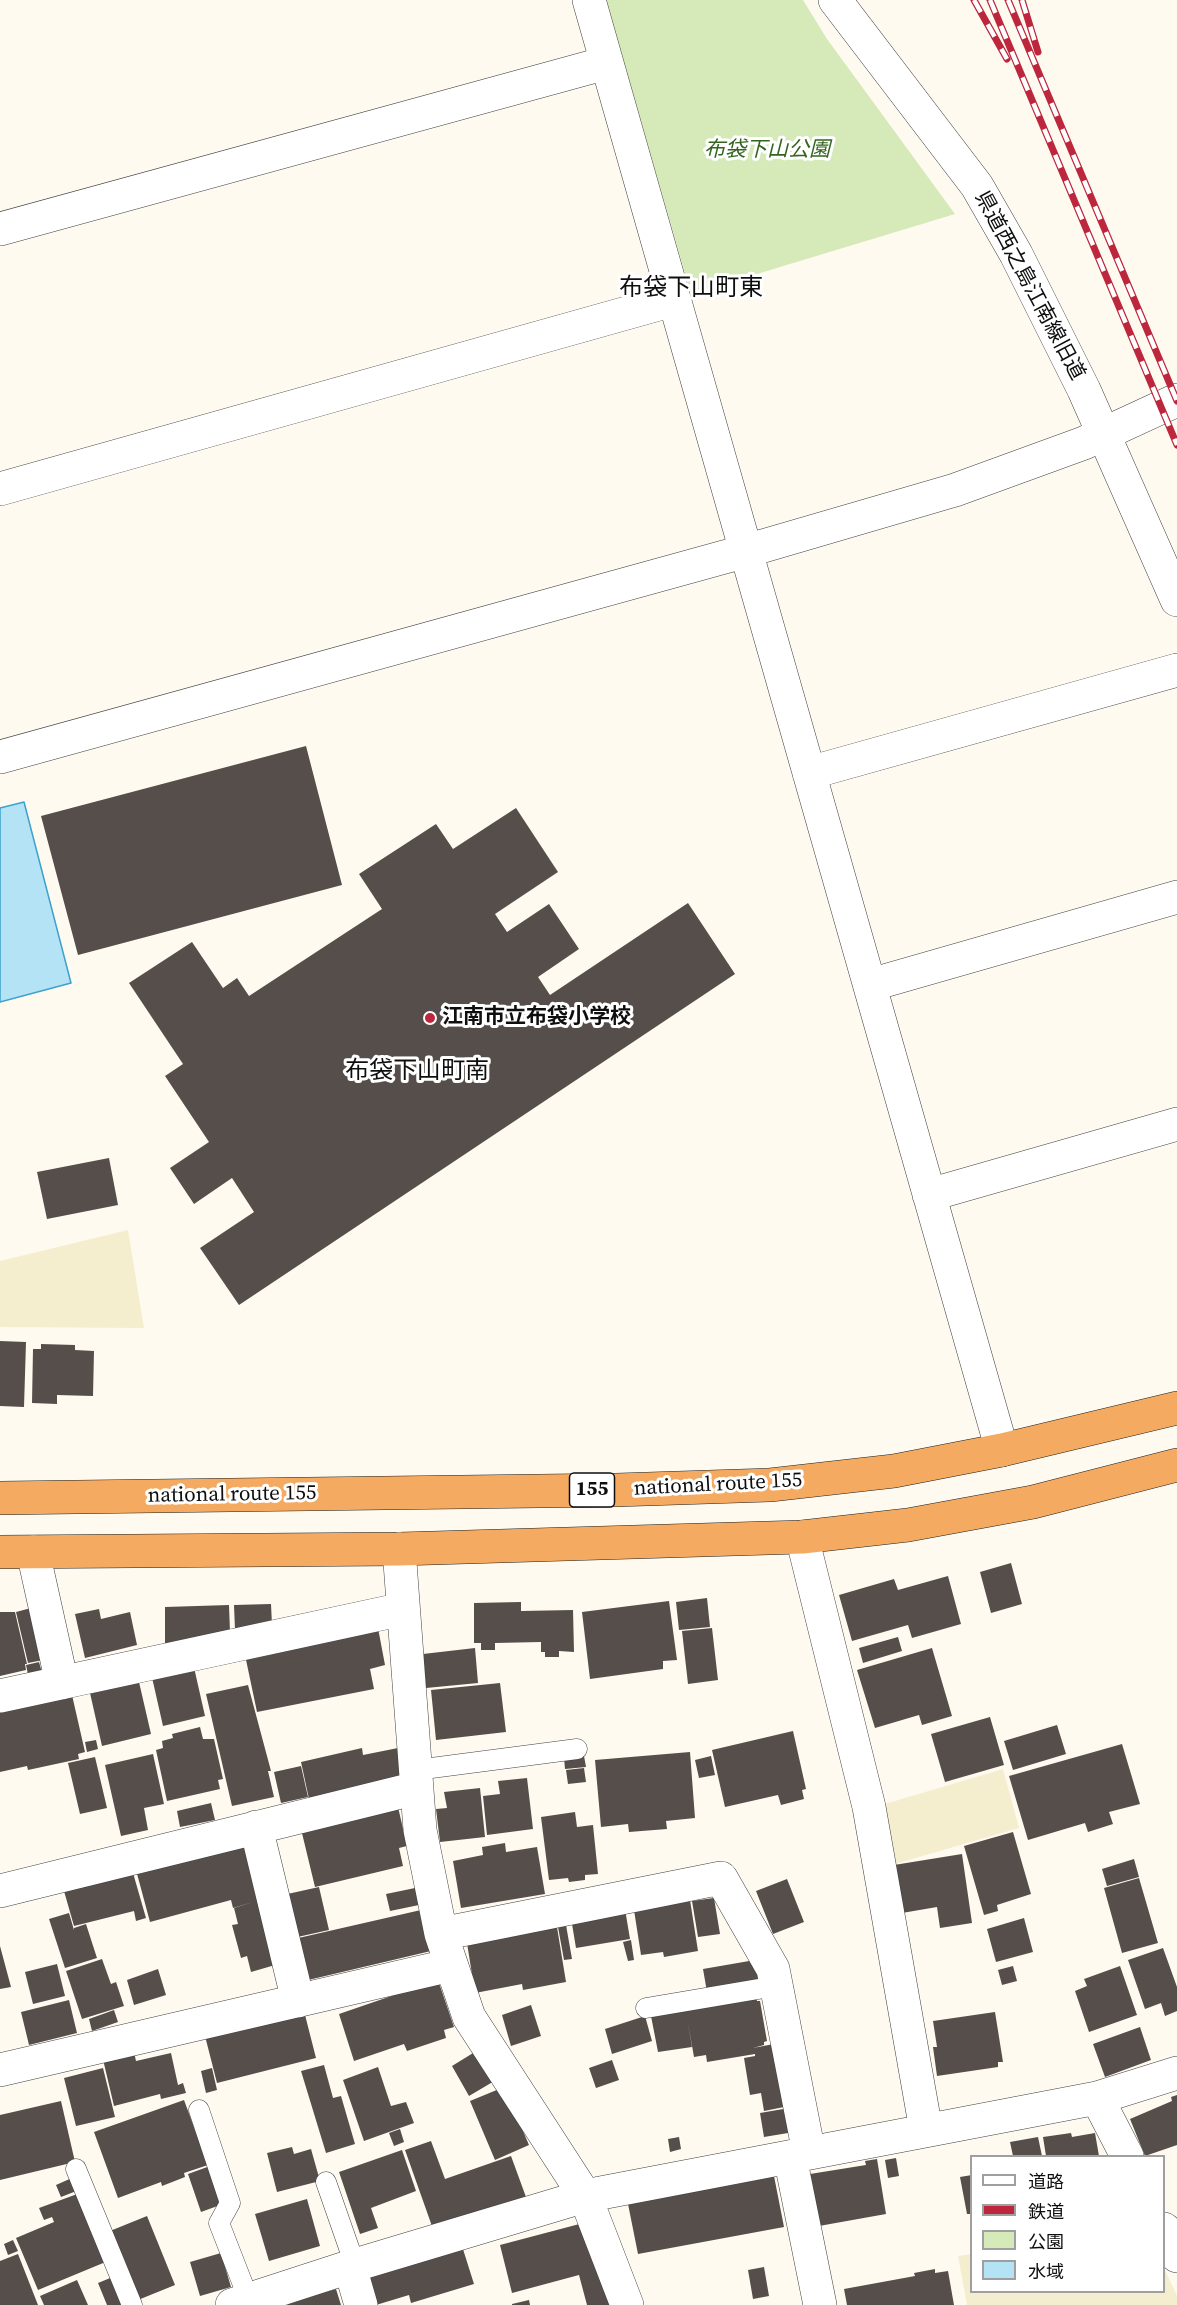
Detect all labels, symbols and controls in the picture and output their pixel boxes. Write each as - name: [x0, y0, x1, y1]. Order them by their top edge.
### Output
- park label: 布袋下山公園: [704, 138, 830, 164]
- street label: 県道西之島江南線旧道: [969, 187, 1089, 385]
- district label: 布袋下山町東: [619, 275, 763, 303]
- place label: 江南市立布袋小学校: [442, 1005, 631, 1031]
- marker: 江南市立布袋小学校: [423, 1011, 437, 1025]
- district label: 布袋下山町南: [345, 1058, 489, 1086]
- street label: national route 155: [633, 1468, 803, 1502]
- road number: 155: [570, 1473, 614, 1507]
- street label: national route 155: [147, 1481, 317, 1509]
- legend: [970, 2155, 1165, 2293]
- text: 道路: [1028, 2169, 1064, 2194]
- text: 鉄道: [1028, 2199, 1064, 2224]
- text: 公園: [1028, 2229, 1064, 2254]
- text: 水域: [1028, 2259, 1064, 2284]

